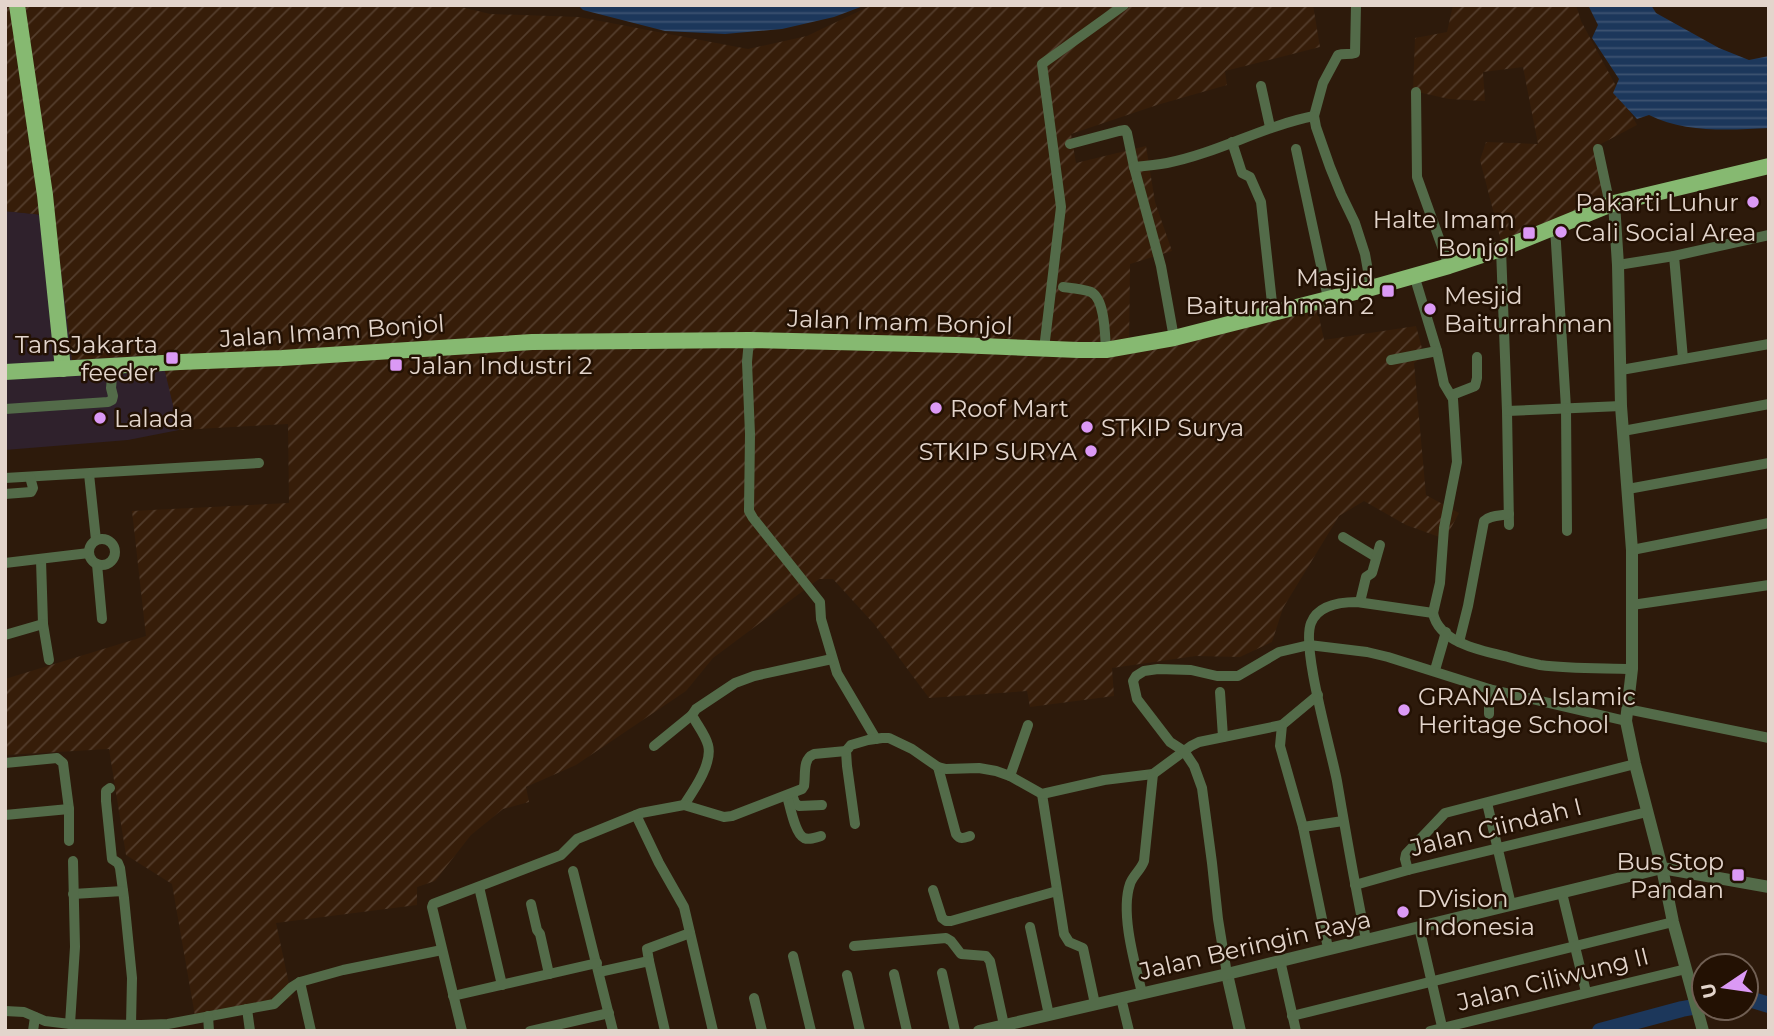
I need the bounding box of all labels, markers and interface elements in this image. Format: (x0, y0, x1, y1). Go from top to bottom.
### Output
place label: Pakarti Luhur (1575, 188, 1739, 217)
marker: Pakarti Luhur (1745, 194, 1761, 210)
place label: Halte Imam Bonjol (1373, 205, 1515, 262)
place label: Cali Social Area (1575, 218, 1757, 247)
marker: Cali Social Area (1553, 224, 1569, 240)
marker: Halte Imam Bonjol (1521, 225, 1537, 241)
place label: Masjid Baiturrahman 2 (1185, 263, 1374, 320)
place label: Mesjid Baiturrahman (1444, 281, 1613, 338)
marker: Masjid Baiturrahman 2 (1380, 283, 1396, 299)
marker: Mesjid Baiturrahman (1422, 301, 1438, 317)
street label: Jalan Imam Bonjol (786, 304, 1013, 340)
street label: Jalan Imam Bonjol (218, 309, 445, 353)
place label: TansJakarta feeder (15, 330, 158, 387)
marker: TansJakarta feeder (164, 350, 180, 366)
place label: Jalan Industri 2 (409, 351, 592, 380)
marker: Jalan Industri 2 (388, 357, 404, 373)
place label: Roof Mart (950, 394, 1069, 423)
marker: Roof Mart (928, 400, 944, 416)
place label: Lalada (114, 404, 193, 433)
marker: Lalada (92, 410, 108, 426)
place label: STKIP Surya (1101, 413, 1244, 442)
marker: STKIP Surya (1079, 419, 1095, 435)
place label: STKIP SURYA (919, 437, 1078, 466)
marker: STKIP SURYA (1083, 443, 1099, 459)
place label: GRANADA Islamic Heritage School (1418, 682, 1636, 739)
marker: GRANADA Islamic Heritage School (1396, 702, 1412, 718)
street label: Jalan Ciindah I (1406, 792, 1585, 863)
place label: Bus Stop Pandan (1616, 847, 1724, 904)
marker: Bus Stop Pandan (1730, 867, 1746, 883)
place label: DVision Indonesia (1417, 884, 1535, 941)
street label: Jalan Beringin Raya (1135, 904, 1374, 986)
marker: DVision Indonesia (1395, 904, 1411, 920)
street label: Jalan Ciliwung II (1453, 941, 1652, 1017)
north arrow (1690, 952, 1760, 1022)
text: U (1696, 981, 1722, 1001)

